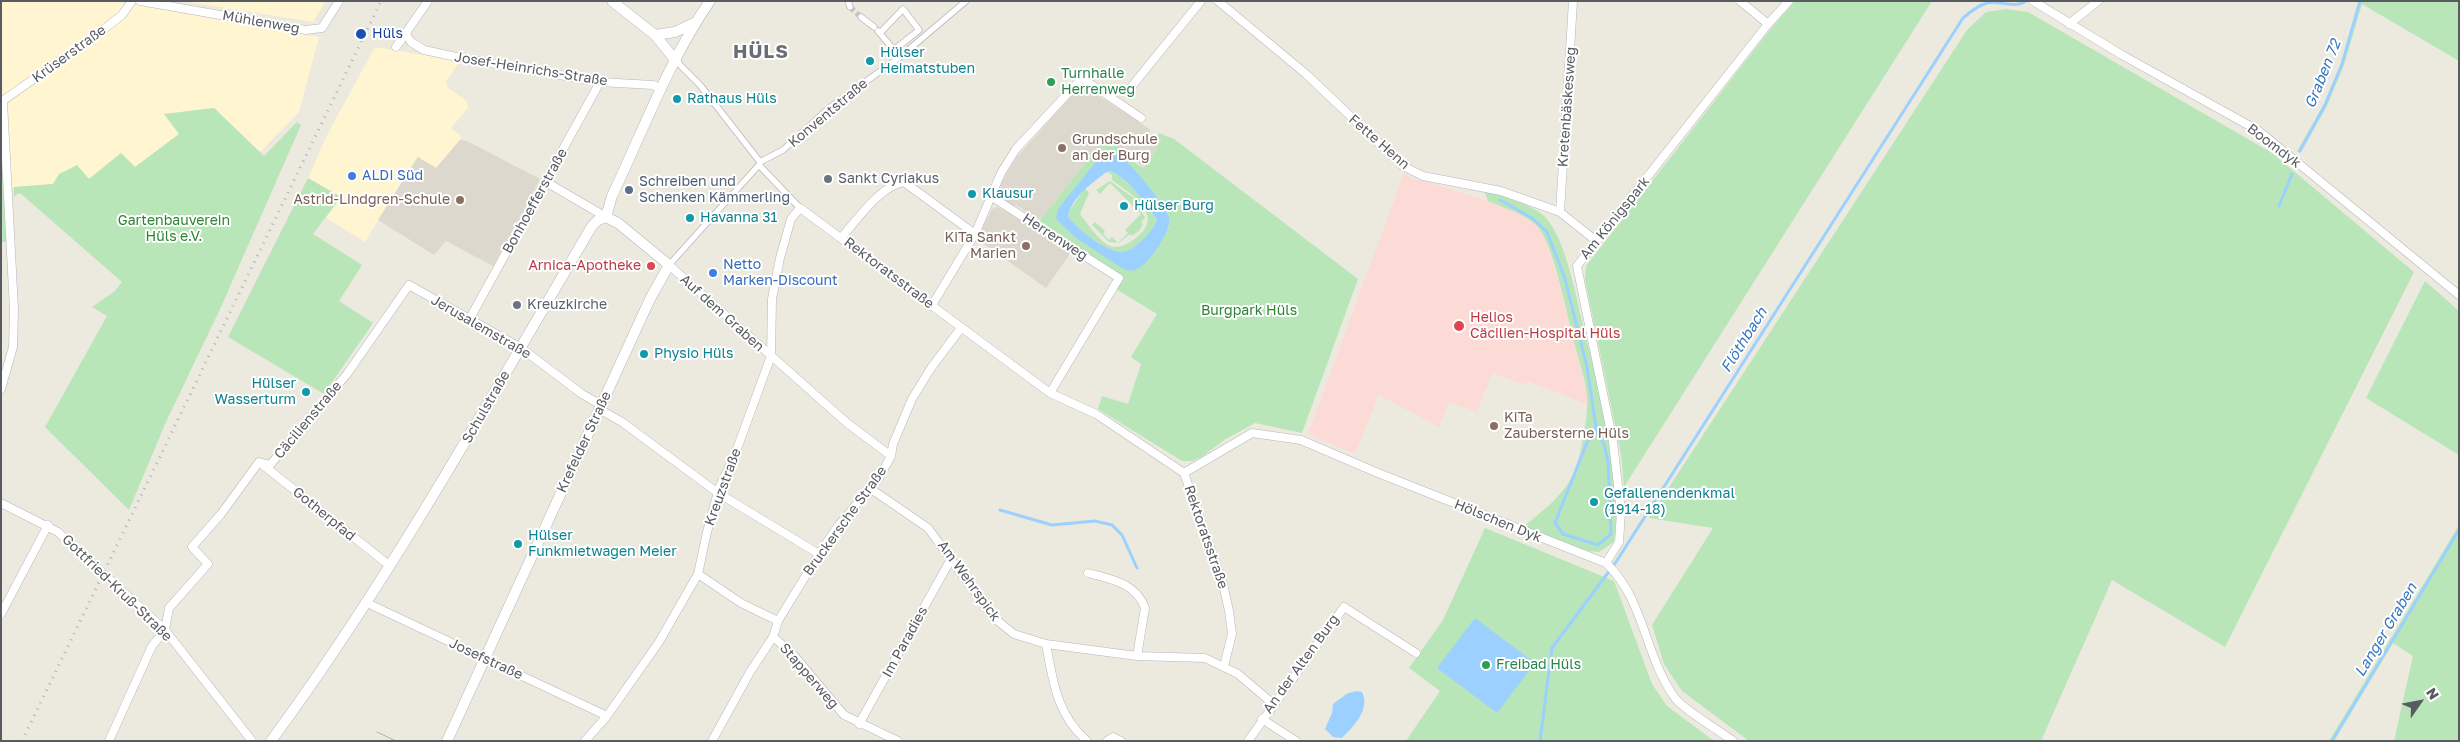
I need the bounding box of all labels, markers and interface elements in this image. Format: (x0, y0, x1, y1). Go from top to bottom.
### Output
street label: Mühlenweg (221, 7, 301, 37)
street label: Krüserstraße (29, 22, 109, 86)
place label: Hüls (372, 26, 403, 42)
marker: Hüls (354, 27, 368, 41)
water label: Graben 72 (2301, 37, 2345, 111)
district label: HÜLS (733, 41, 789, 63)
place label: Hülser Heimatstuben (880, 45, 975, 78)
street label: Kretenbäskesweg (1554, 46, 1580, 168)
street label: Josef-Heinrichs-Straße (453, 49, 609, 89)
marker: Hülser Heimatstuben (864, 55, 876, 67)
place label: Turnhalle Herrenweg (1061, 66, 1135, 98)
street label: Konventstraße (785, 75, 871, 151)
marker: Turnhalle Herrenweg (1045, 76, 1057, 88)
place label: Rathaus Hüls (687, 91, 777, 107)
marker: Rathaus Hüls (671, 93, 683, 105)
street label: Fette Henn (1345, 111, 1413, 173)
street label: Boomdyk (2244, 120, 2304, 172)
place label: Grundschule an der Burg (1072, 132, 1158, 164)
marker: Grundschule an der Burg (1056, 142, 1068, 154)
street label: Bonhoefferstraße (499, 145, 571, 257)
place label: ALDI Süd (362, 168, 423, 184)
marker: ALDI Süd (346, 170, 358, 182)
place label: Sankt Cyriakus (838, 171, 939, 187)
marker: Sankt Cyriakus (822, 173, 834, 185)
street label: Am Königspark (1577, 173, 1653, 263)
place label: Schreiben und Schenken Kämmerling (639, 174, 790, 206)
marker: Schreiben und Schenken Kämmerling (623, 184, 635, 196)
place label: Klausur (982, 186, 1034, 202)
marker: Klausur (966, 188, 978, 200)
place label: Astrid-Lindgren-Schule (293, 192, 450, 208)
marker: Astrid-Lindgren-Schule (454, 194, 466, 206)
place label: Hülser Burg (1134, 198, 1214, 214)
marker: Hülser Burg (1118, 200, 1130, 212)
place label: Havanna 31 (700, 210, 777, 226)
street label: Herrenweg (1019, 210, 1091, 264)
marker: Havanna 31 (684, 212, 696, 224)
park label: Gartenbauverein Hüls e.V. (118, 213, 230, 246)
place label: KiTa Sankt Marien (944, 230, 1016, 262)
street label: Rektoratsstraße (841, 234, 937, 312)
marker: KiTa Sankt Marien (1020, 240, 1032, 252)
place label: Netto Marken-Discount (723, 257, 838, 290)
place label: Arnica-Apotheke (528, 258, 641, 274)
marker: Arnica-Apotheke (645, 260, 657, 272)
marker: Netto Marken-Discount (707, 267, 719, 279)
street label: Auf dem Graben (677, 271, 767, 355)
street label: Jerusalemstraße (428, 292, 534, 362)
place label: Kreuzkirche (527, 297, 607, 313)
marker: Kreuzkirche (511, 299, 523, 311)
park label: Burgpark Hüls (1201, 303, 1297, 319)
water label: Flöthbach (1717, 304, 1771, 376)
place label: Helios Cäcilien-Hospital Hüls (1470, 310, 1620, 342)
marker: Helios Cäcilien-Hospital Hüls (1452, 319, 1466, 333)
place label: Physio Hüls (654, 346, 733, 362)
marker: Physio Hüls (638, 348, 650, 360)
street label: Schulstraße (459, 368, 513, 446)
place label: Hülser Wasserturm (215, 376, 296, 408)
street label: Cäcilienstraße (271, 378, 345, 462)
marker: Hülser Wasserturm (300, 386, 312, 398)
street label: Krefelder Straße (553, 389, 615, 495)
place label: KiTa Zaubersterne Hüls (1504, 410, 1629, 442)
marker: KiTa Zaubersterne Hüls (1488, 420, 1500, 432)
street label: Kreuzstraße (701, 446, 745, 528)
street label: Bruckersche Straße (800, 463, 890, 579)
street label: Rektoratsstraße (1180, 483, 1232, 591)
street label: Gotherpfad (289, 484, 359, 544)
place label: Gefallenendenkmal (1914-18) (1604, 486, 1735, 518)
street label: Hölschen Dyk (1452, 496, 1544, 546)
marker: Gefallenendenkmal (1914-18) (1588, 496, 1600, 508)
place label: Hülser Funkmietwagen Meier (528, 528, 677, 560)
street label: Gottfried-Kruß-Straße (58, 531, 176, 645)
street label: Am Wehrspick (934, 537, 1004, 625)
marker: Hülser Funkmietwagen Meier (512, 538, 524, 550)
water label: Langer Graben (2351, 580, 2421, 680)
street label: Im Paradies (879, 604, 931, 680)
street label: An der Alten Burg (1259, 611, 1343, 717)
street label: Josefstraße (447, 635, 525, 683)
street label: Stapperweg (776, 640, 842, 712)
place label: Freibad Hüls (1496, 657, 1581, 673)
marker: Freibad Hüls (1480, 659, 1492, 671)
north arrow (2395, 677, 2445, 727)
text: N (2423, 684, 2443, 703)

